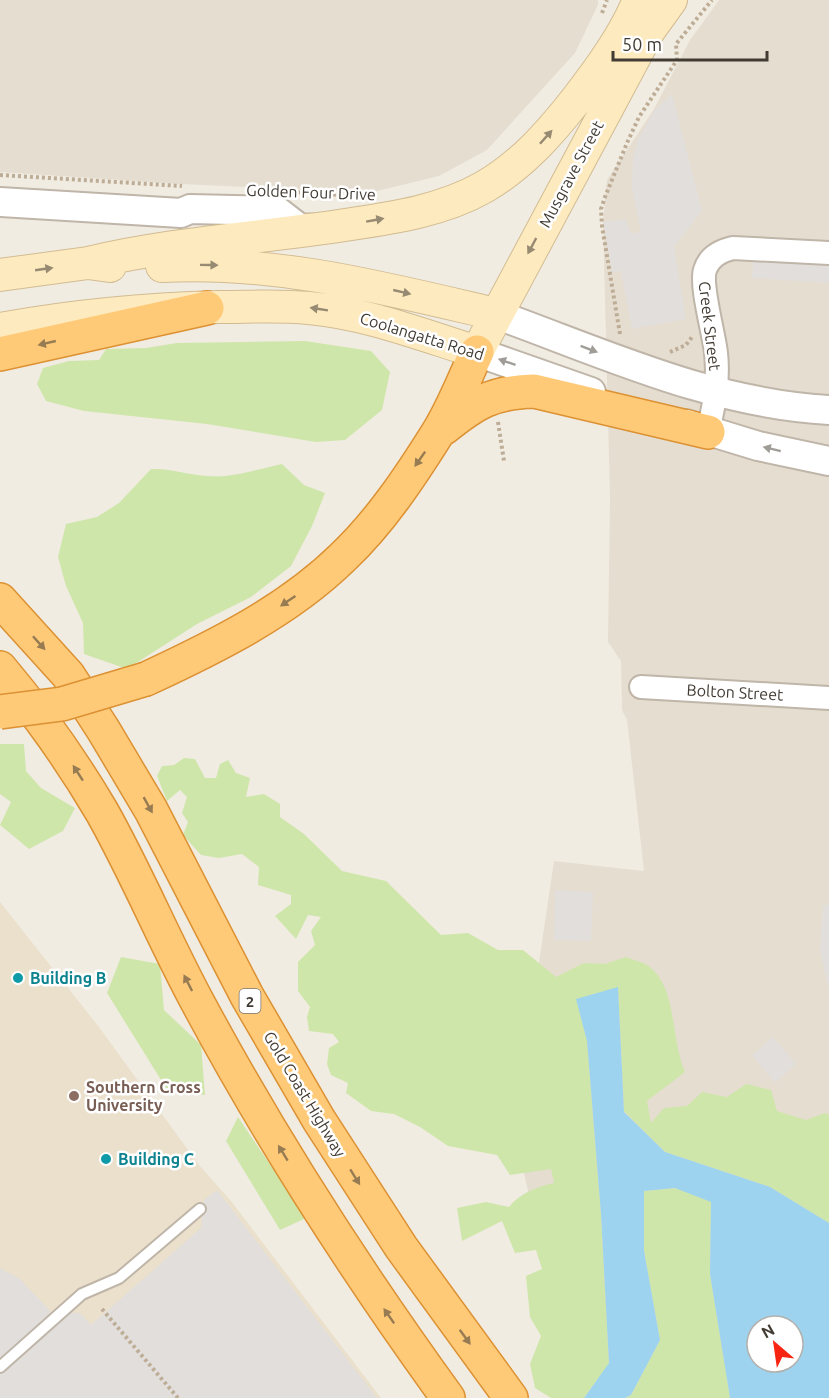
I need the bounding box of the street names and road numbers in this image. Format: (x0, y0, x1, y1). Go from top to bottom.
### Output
street label: Musgrave Street (535, 117, 607, 230)
street label: Golden Four Drive (246, 181, 376, 203)
street label: Creek Street (696, 280, 724, 372)
street label: Coolangatta Road (358, 309, 486, 363)
street label: Bolton Street (686, 680, 785, 704)
road number: 2 (240, 989, 260, 1013)
street label: Gold Coast Highway (260, 1028, 350, 1160)

